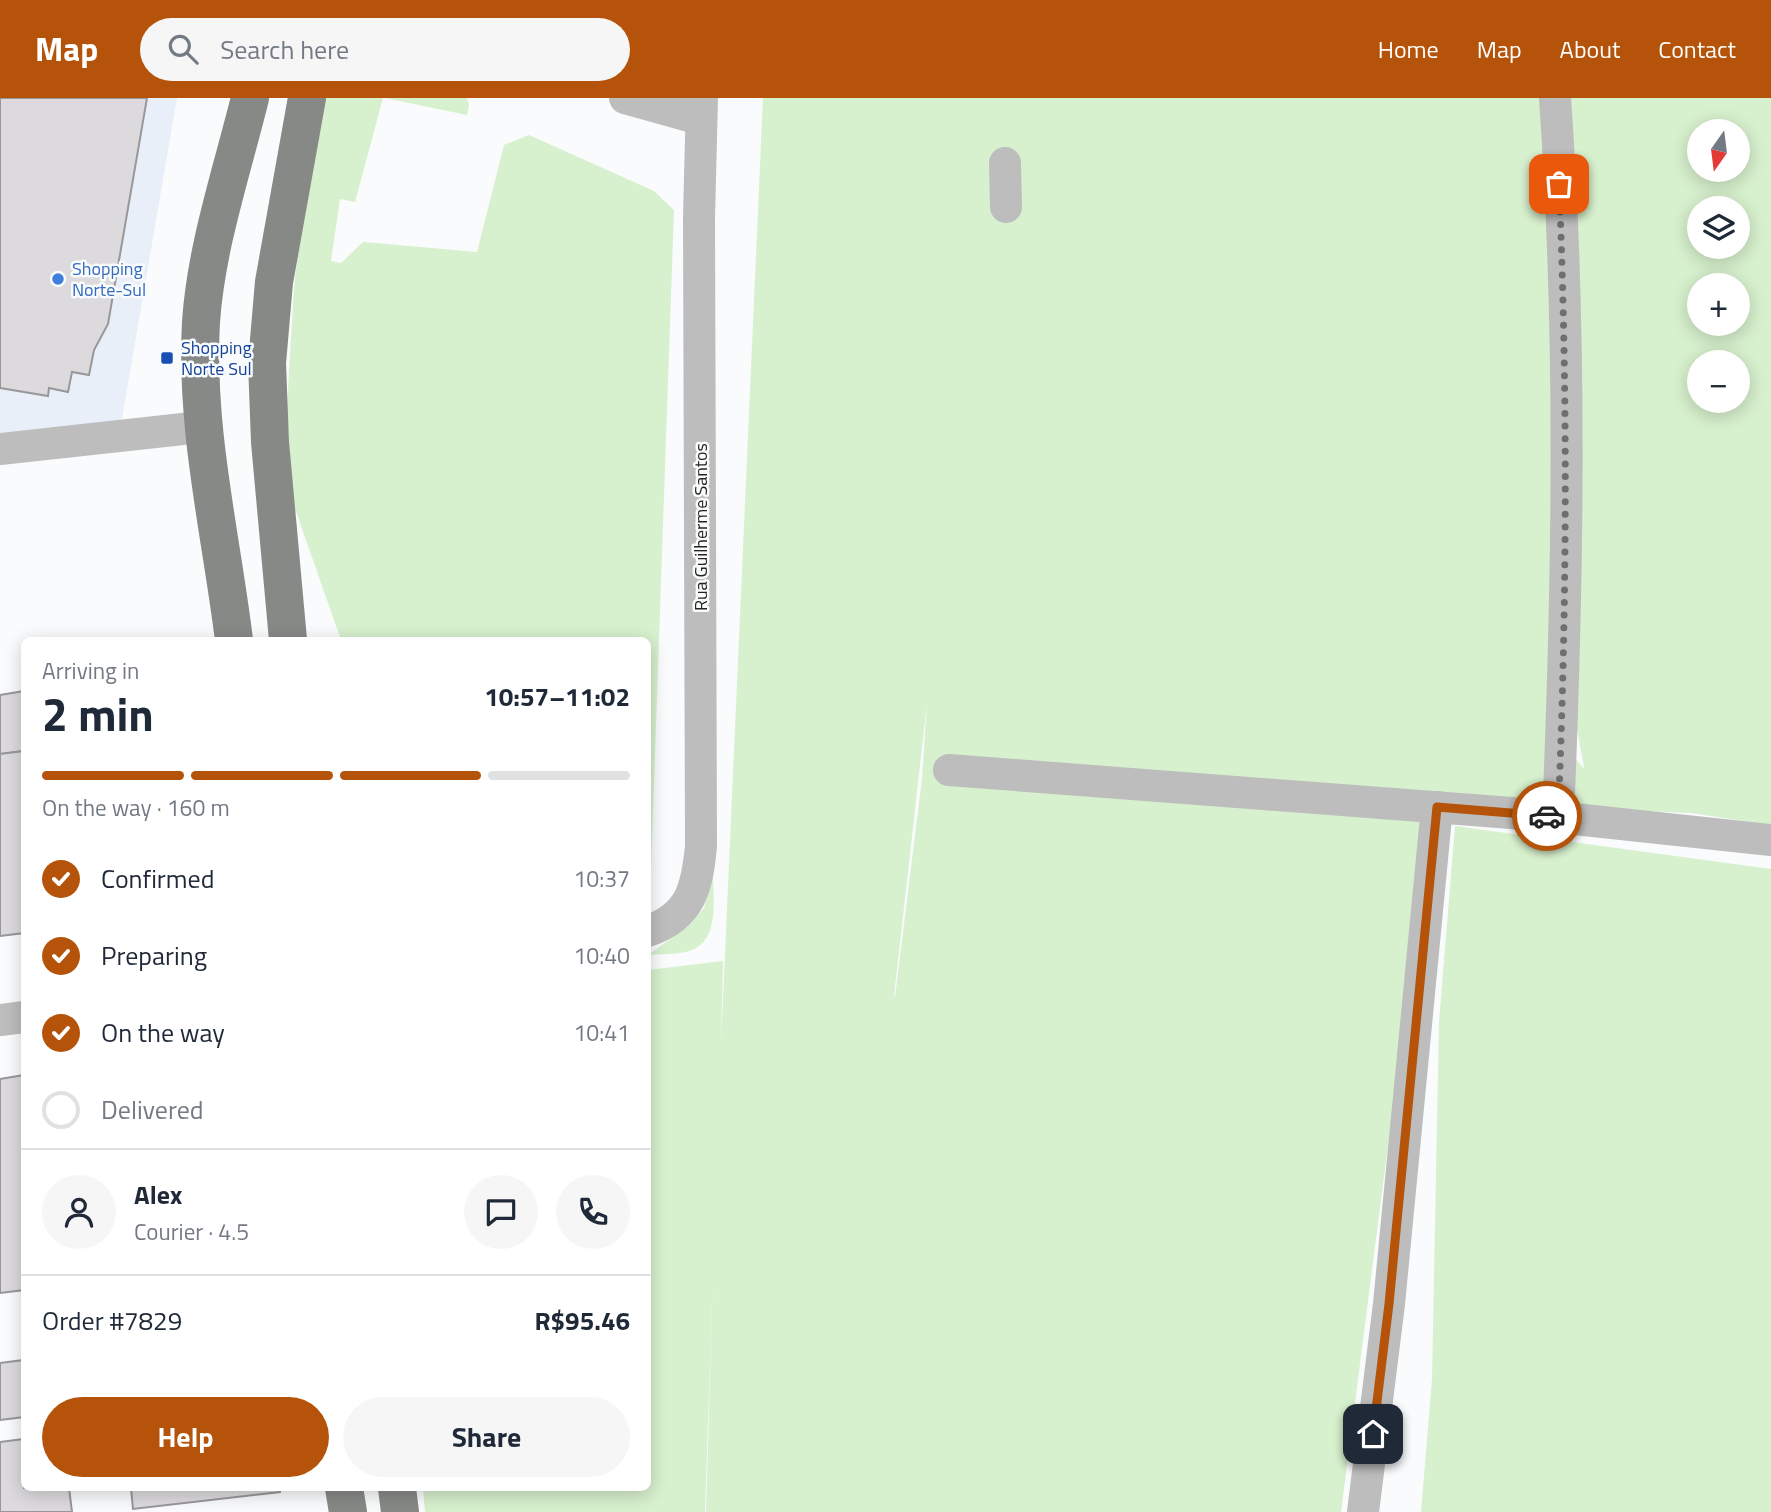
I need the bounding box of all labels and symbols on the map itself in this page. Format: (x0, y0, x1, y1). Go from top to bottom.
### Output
north arrow (1687, 119, 1750, 182)
pin (1529, 154, 1589, 214)
place label: Shopping Norte-Sul (72, 255, 146, 303)
marker: Shopping Norte-Sul (50, 271, 66, 287)
place label: Shopping Norte Sul (181, 334, 252, 382)
marker: Shopping Norte Sul (159, 350, 175, 366)
street label: Rua Guilherme Santos (687, 443, 714, 611)
courier (1512, 781, 1582, 851)
pin (1343, 1404, 1403, 1464)

